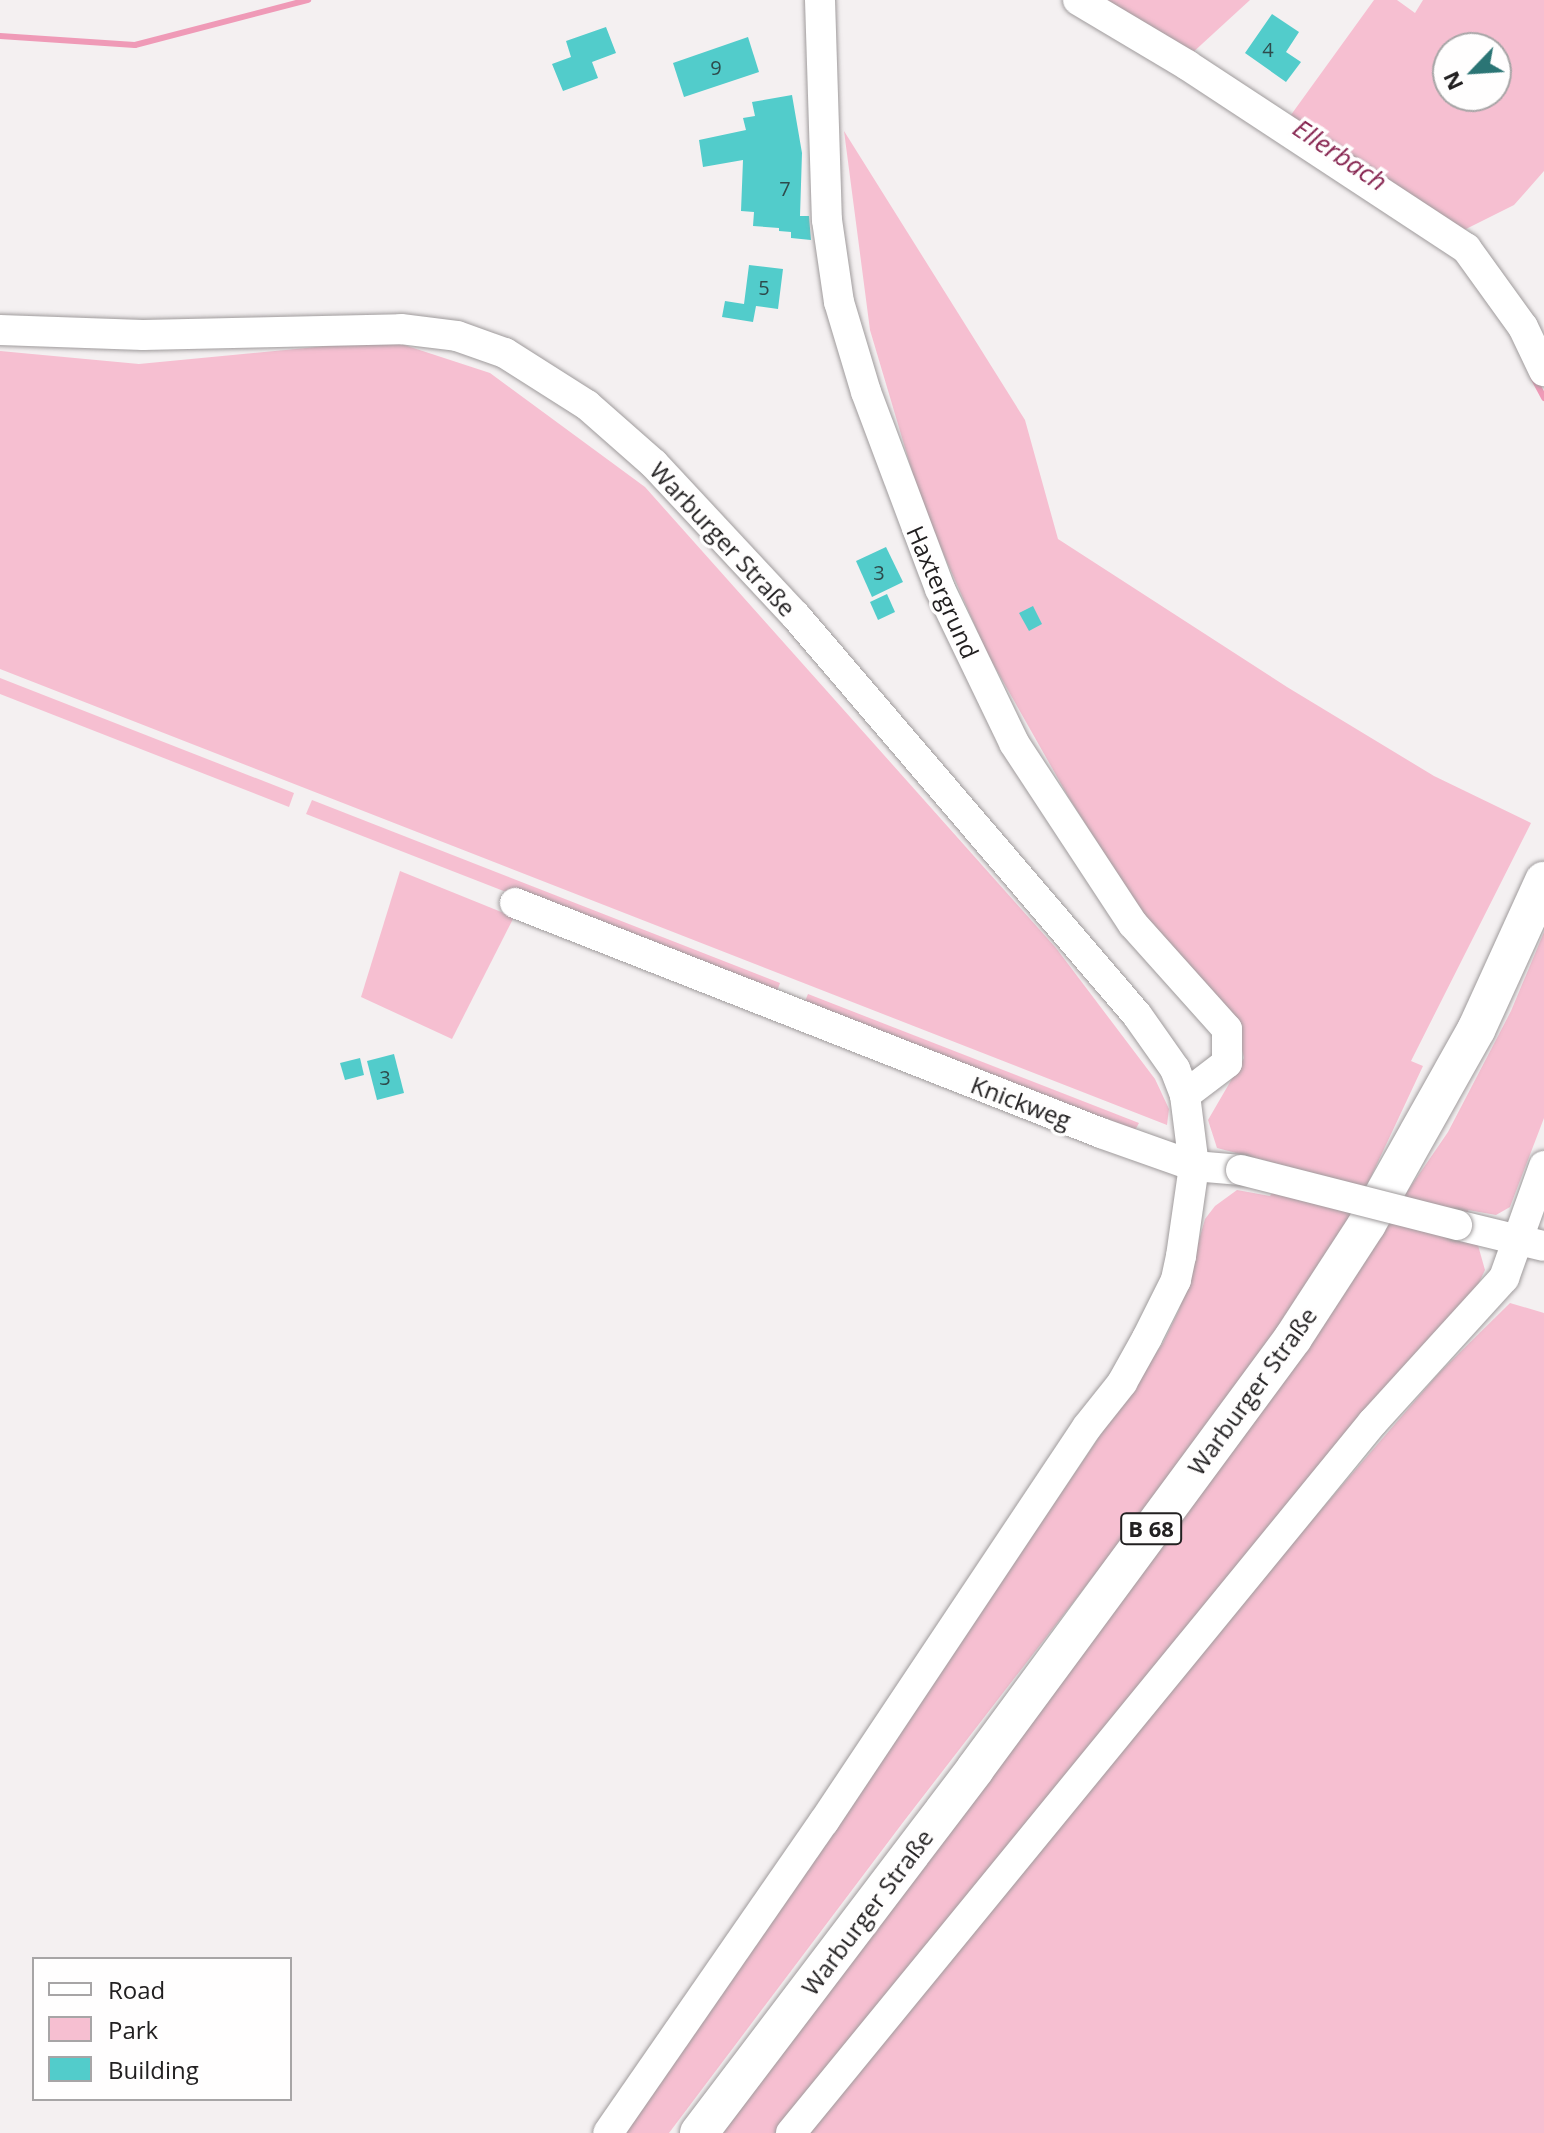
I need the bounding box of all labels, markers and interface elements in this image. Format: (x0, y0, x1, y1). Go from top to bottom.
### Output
north arrow (1432, 32, 1512, 112)
house number: 4 (1262, 37, 1274, 61)
house number: 9 (710, 55, 722, 79)
text: N (1435, 67, 1469, 96)
water label: Ellerbach (1287, 112, 1393, 198)
house number: 7 (779, 176, 791, 200)
house number: 5 (758, 275, 770, 299)
street label: Warburger Straße (644, 456, 802, 622)
street label: Haxtergrund (901, 521, 985, 663)
house number: 3 (873, 560, 885, 584)
house number: 3 (379, 1065, 391, 1089)
street label: Knickweg (967, 1070, 1075, 1134)
street label: Warburger Straße (1181, 1301, 1323, 1481)
road number: B 68 (1119, 1511, 1183, 1547)
street label: Warburger Straße (795, 1823, 939, 2001)
legend (32, 1957, 292, 2101)
text: Road (108, 1973, 165, 2006)
text: Park (108, 2013, 158, 2046)
text: Building (108, 2053, 199, 2086)

